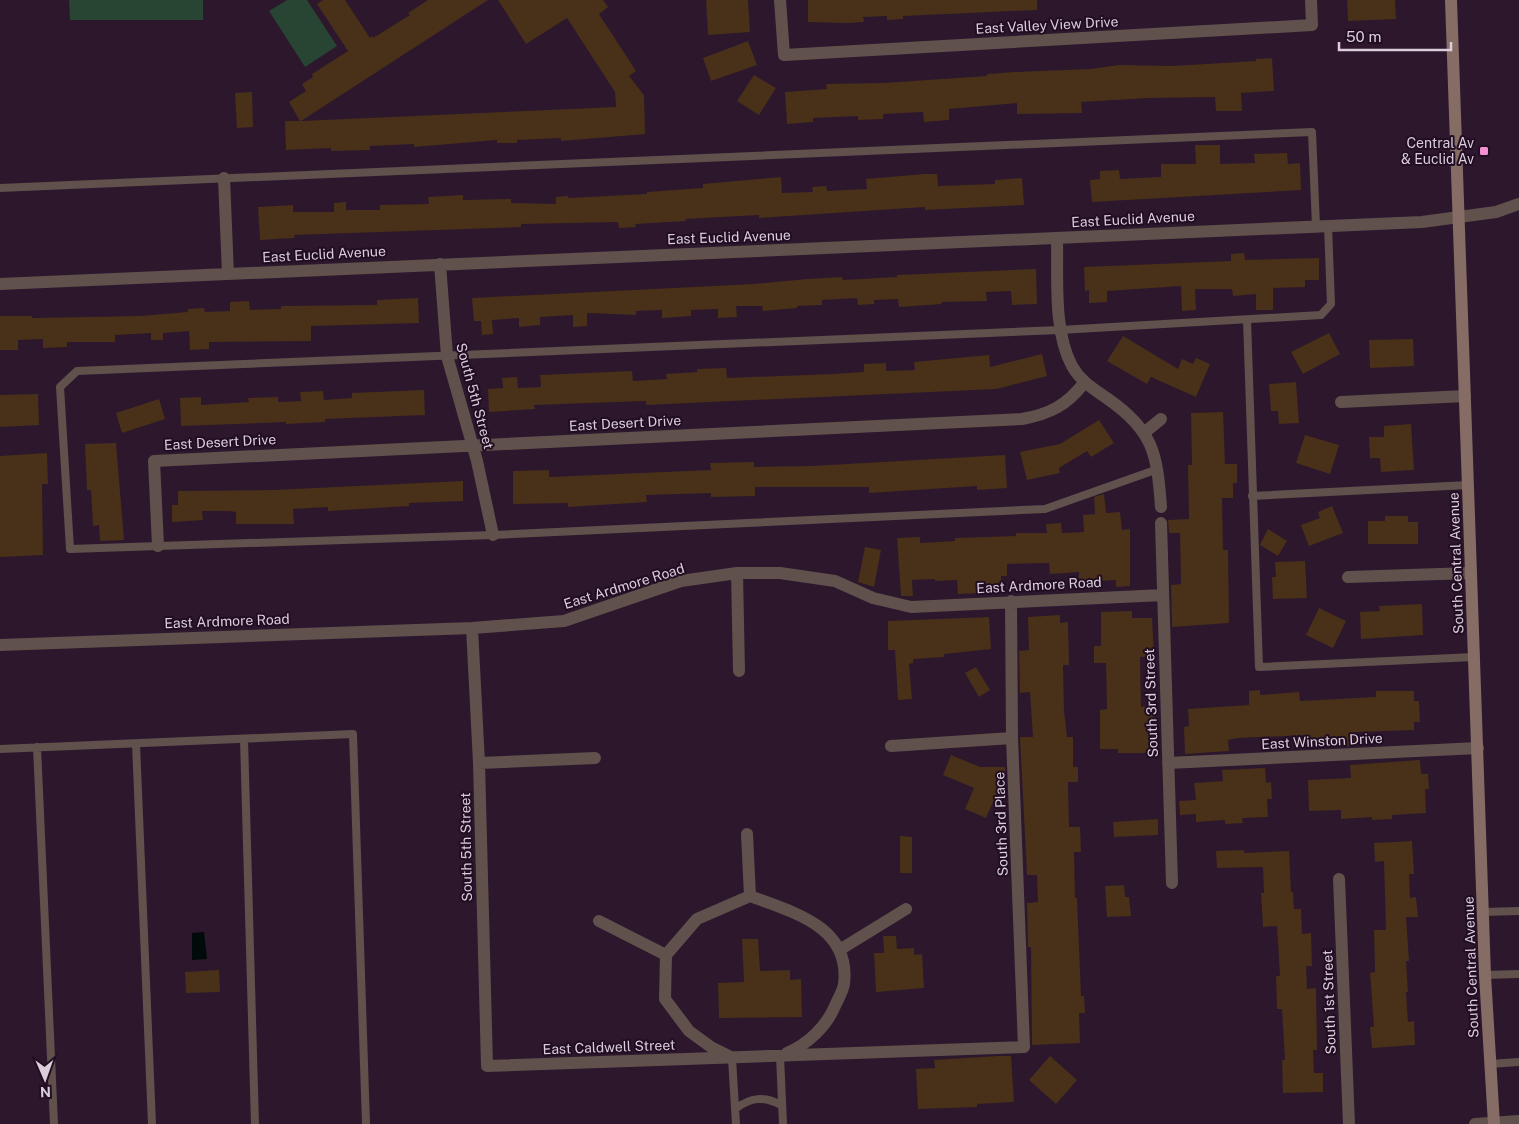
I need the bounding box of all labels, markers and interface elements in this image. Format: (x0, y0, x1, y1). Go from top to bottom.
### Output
street label: East Valley View Drive (975, 13, 1119, 37)
scale bar (1339, 20, 1452, 52)
text: 50 m (1346, 28, 1381, 45)
place label: Central Av & Euclid Av (1401, 135, 1474, 167)
marker: Central Av & Euclid Av (1478, 145, 1490, 157)
street label: East Euclid Avenue (1071, 208, 1195, 230)
street label: East Euclid Avenue (667, 227, 791, 247)
street label: East Euclid Avenue (262, 243, 386, 265)
street label: South 5th Street (453, 341, 497, 451)
street label: East Desert Drive (569, 412, 682, 434)
street label: East Desert Drive (164, 431, 277, 453)
street label: South Central Avenue (1446, 492, 1466, 634)
street label: East Ardmore Road (562, 560, 686, 612)
street label: East Ardmore Road (976, 574, 1102, 596)
street label: East Ardmore Road (164, 611, 290, 631)
street label: South 3rd Street (1141, 648, 1161, 758)
street label: East Winston Drive (1261, 730, 1383, 752)
street label: South 3rd Place (991, 771, 1011, 877)
street label: South 5th Street (457, 792, 475, 902)
street label: South Central Avenue (1461, 896, 1481, 1038)
street label: South 1st Street (1319, 949, 1339, 1055)
street label: East Caldwell Street (542, 1037, 676, 1057)
north arrow (20, 1054, 70, 1104)
text: N (40, 1084, 51, 1100)

